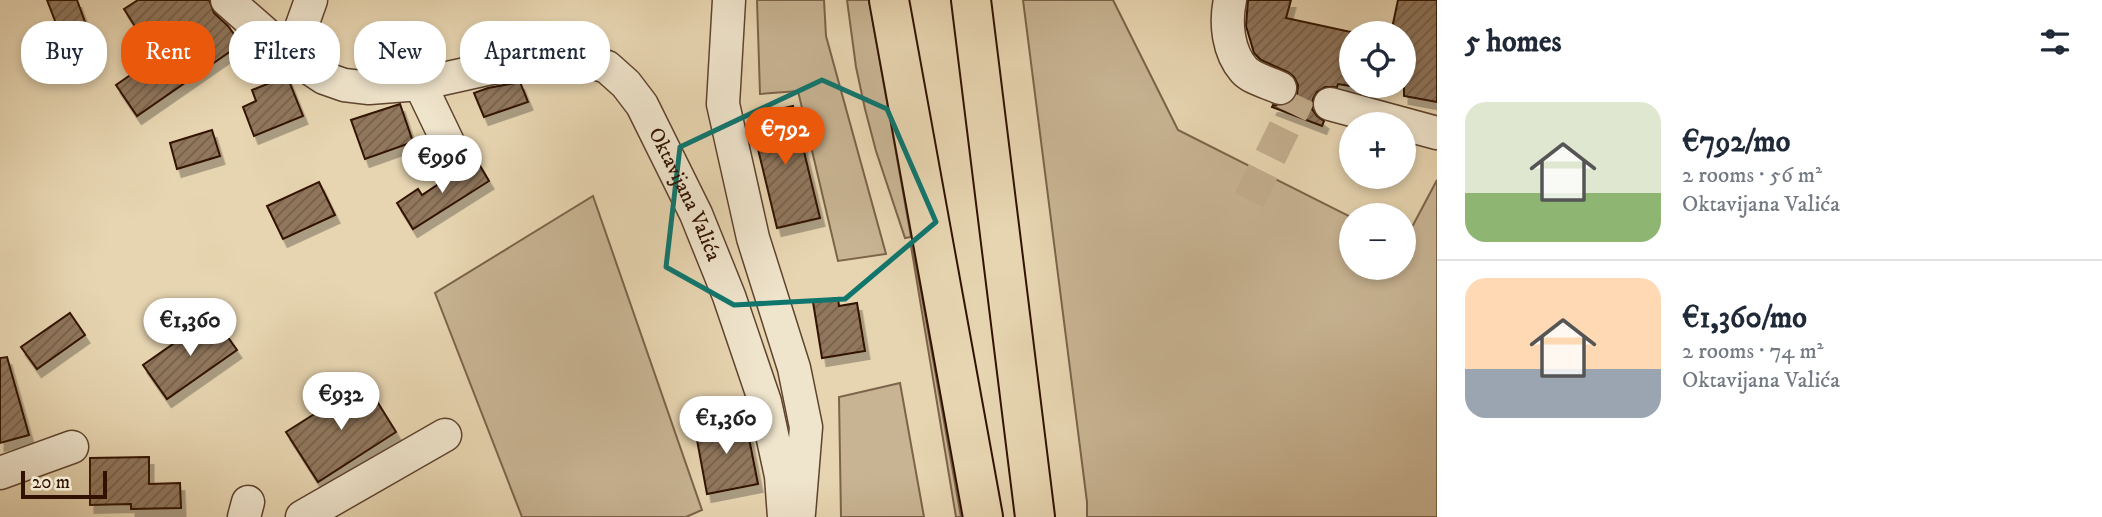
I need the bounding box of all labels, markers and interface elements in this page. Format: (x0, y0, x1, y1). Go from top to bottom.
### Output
chip: Buy (21, 21, 107, 84)
chip: Rent (121, 21, 215, 84)
chip: Filters (229, 21, 340, 84)
chip: New (354, 21, 446, 84)
chip: Apartment (460, 21, 610, 84)
map controls (1339, 21, 1416, 280)
button: locate (1339, 21, 1416, 98)
icon: filters (2036, 23, 2074, 61)
text: 5 homes (1465, 24, 1561, 61)
pin: €792 (744, 108, 826, 167)
button: + (1339, 112, 1416, 189)
text: €792 (761, 115, 809, 144)
street label: Oktavijana Valića (642, 123, 727, 265)
text: €792/mo (1682, 124, 1790, 161)
icon: home (1521, 130, 1605, 214)
pin: €996 (401, 136, 483, 195)
text: €996 (418, 143, 466, 172)
text: 2 rooms · 56 m² (1682, 161, 1822, 190)
text: Oktavijana Valića (1682, 190, 1840, 219)
button: − (1339, 203, 1416, 280)
pin: €1,360 (133, 298, 247, 358)
text: €1,360/mo (1682, 300, 1807, 337)
text: €1,360 (159, 306, 221, 335)
icon: home (1521, 306, 1605, 390)
text: 2 rooms · 74 m² (1682, 337, 1823, 366)
text: Oktavijana Valića (1682, 366, 1840, 395)
pin: €932 (300, 372, 382, 432)
text: €932 (319, 380, 363, 409)
pin: €1,360 (669, 396, 783, 456)
text: €1,360 (695, 404, 757, 433)
scale bar (21, 468, 107, 500)
text: 20 m (32, 471, 70, 494)

